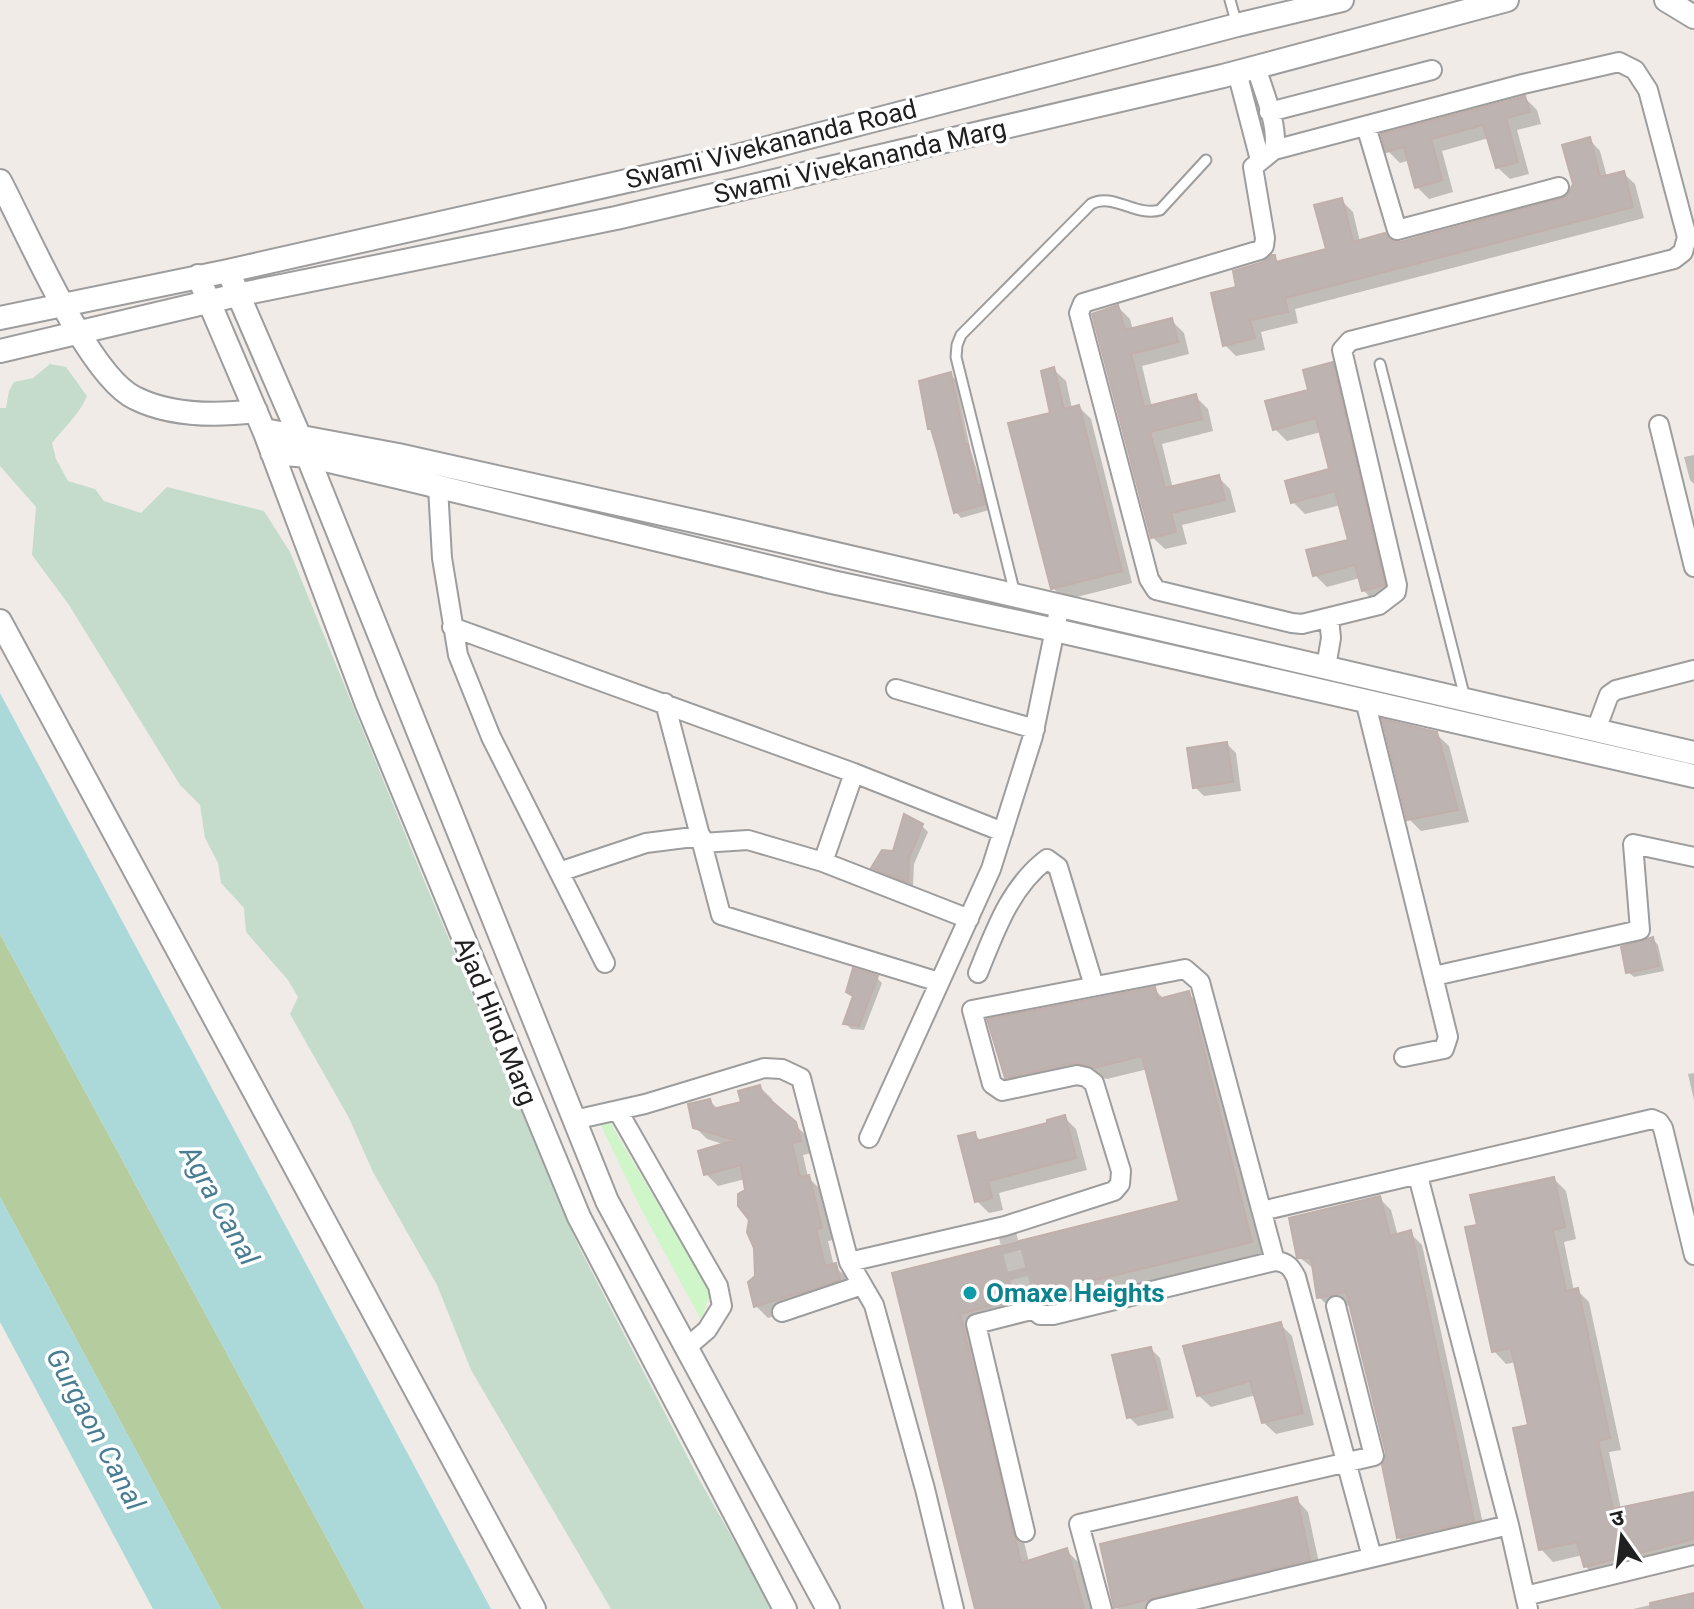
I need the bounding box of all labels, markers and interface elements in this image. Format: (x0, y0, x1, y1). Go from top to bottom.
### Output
street label: Swami Vivekananda Road (622, 93, 920, 195)
street label: Swami Vivekananda Marg (711, 113, 1009, 209)
street label: Ajad Hind Marg (449, 932, 543, 1110)
water label: Agra Canal (172, 1138, 266, 1271)
place label: Omaxe Heights (986, 1278, 1165, 1308)
marker: Omaxe Heights (961, 1284, 979, 1302)
water label: Gurgaon Canal (39, 1343, 152, 1516)
north arrow (1582, 1497, 1662, 1577)
text: उ (1608, 1504, 1628, 1532)

